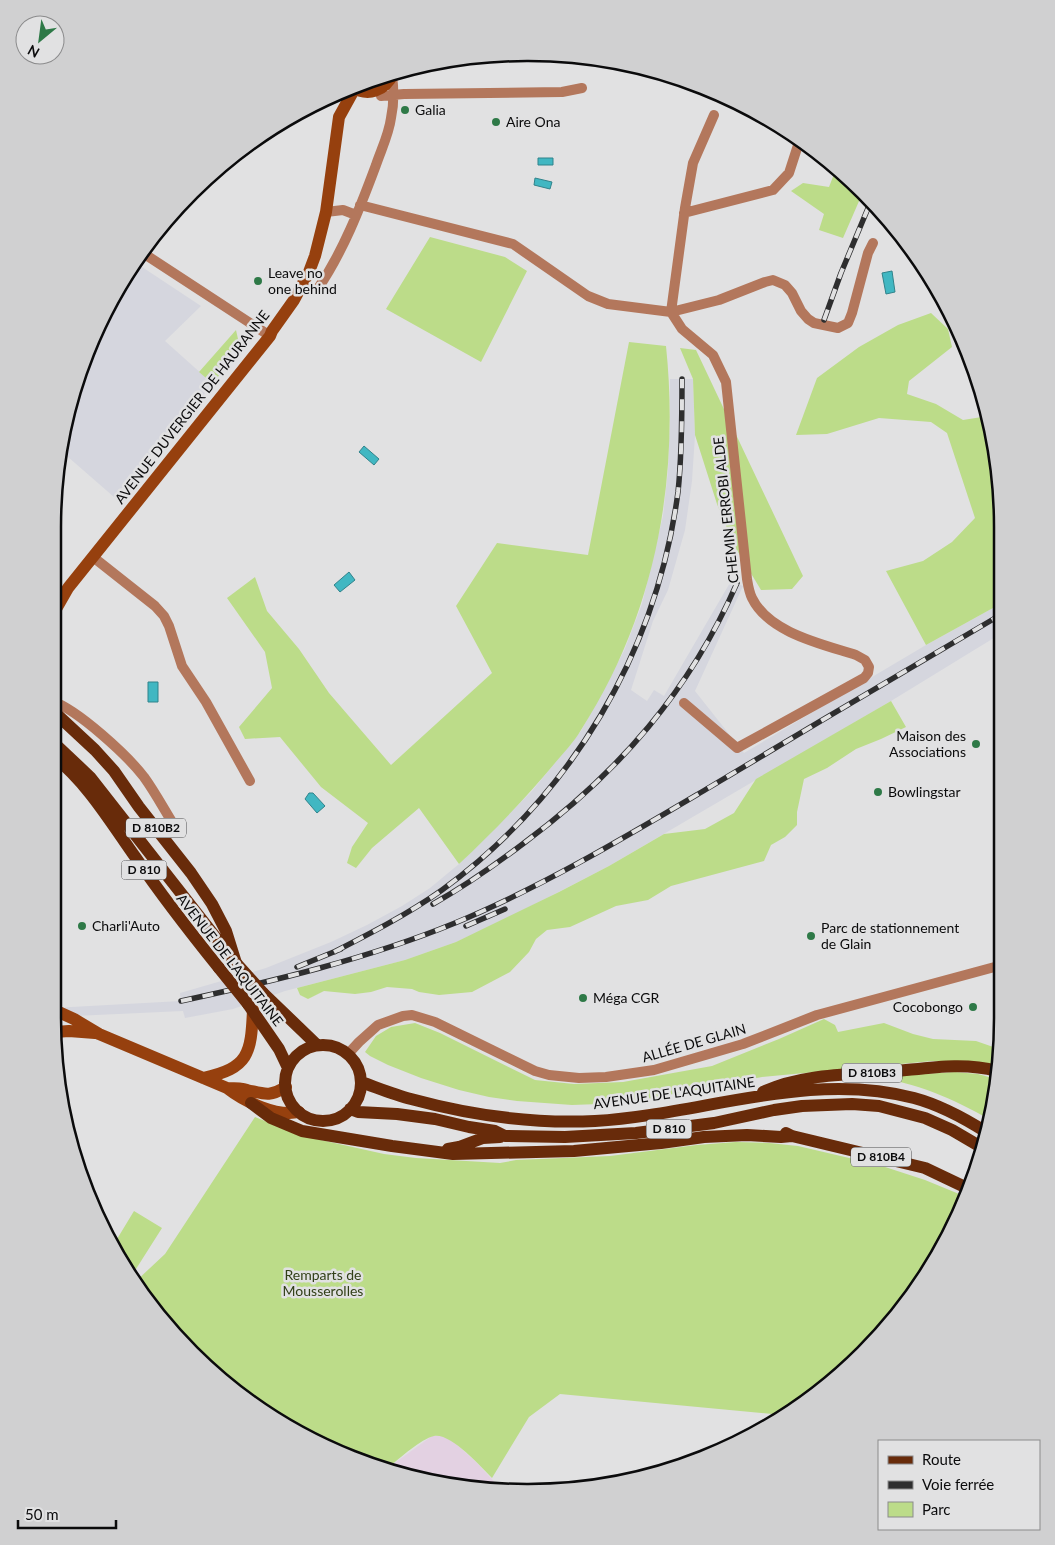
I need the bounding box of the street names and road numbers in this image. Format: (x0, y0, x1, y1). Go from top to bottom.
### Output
street label: AVENUE DUVERGIER DE HAURANNE (111, 307, 272, 507)
street label: CHEMIN ERROBI ALDE (709, 436, 742, 584)
road number: D 810B2 (126, 818, 186, 838)
road number: D 810 (122, 860, 166, 880)
street label: AVENUE DE L'AQUITAINE (173, 890, 287, 1029)
street label: ALLÉE DE GLAIN (640, 1020, 748, 1065)
road number: D 810B3 (842, 1064, 902, 1082)
street label: AVENUE DE L'AQUITAINE (592, 1073, 756, 1112)
road number: D 810 (646, 1120, 692, 1138)
road number: D 810B4 (851, 1148, 911, 1166)

